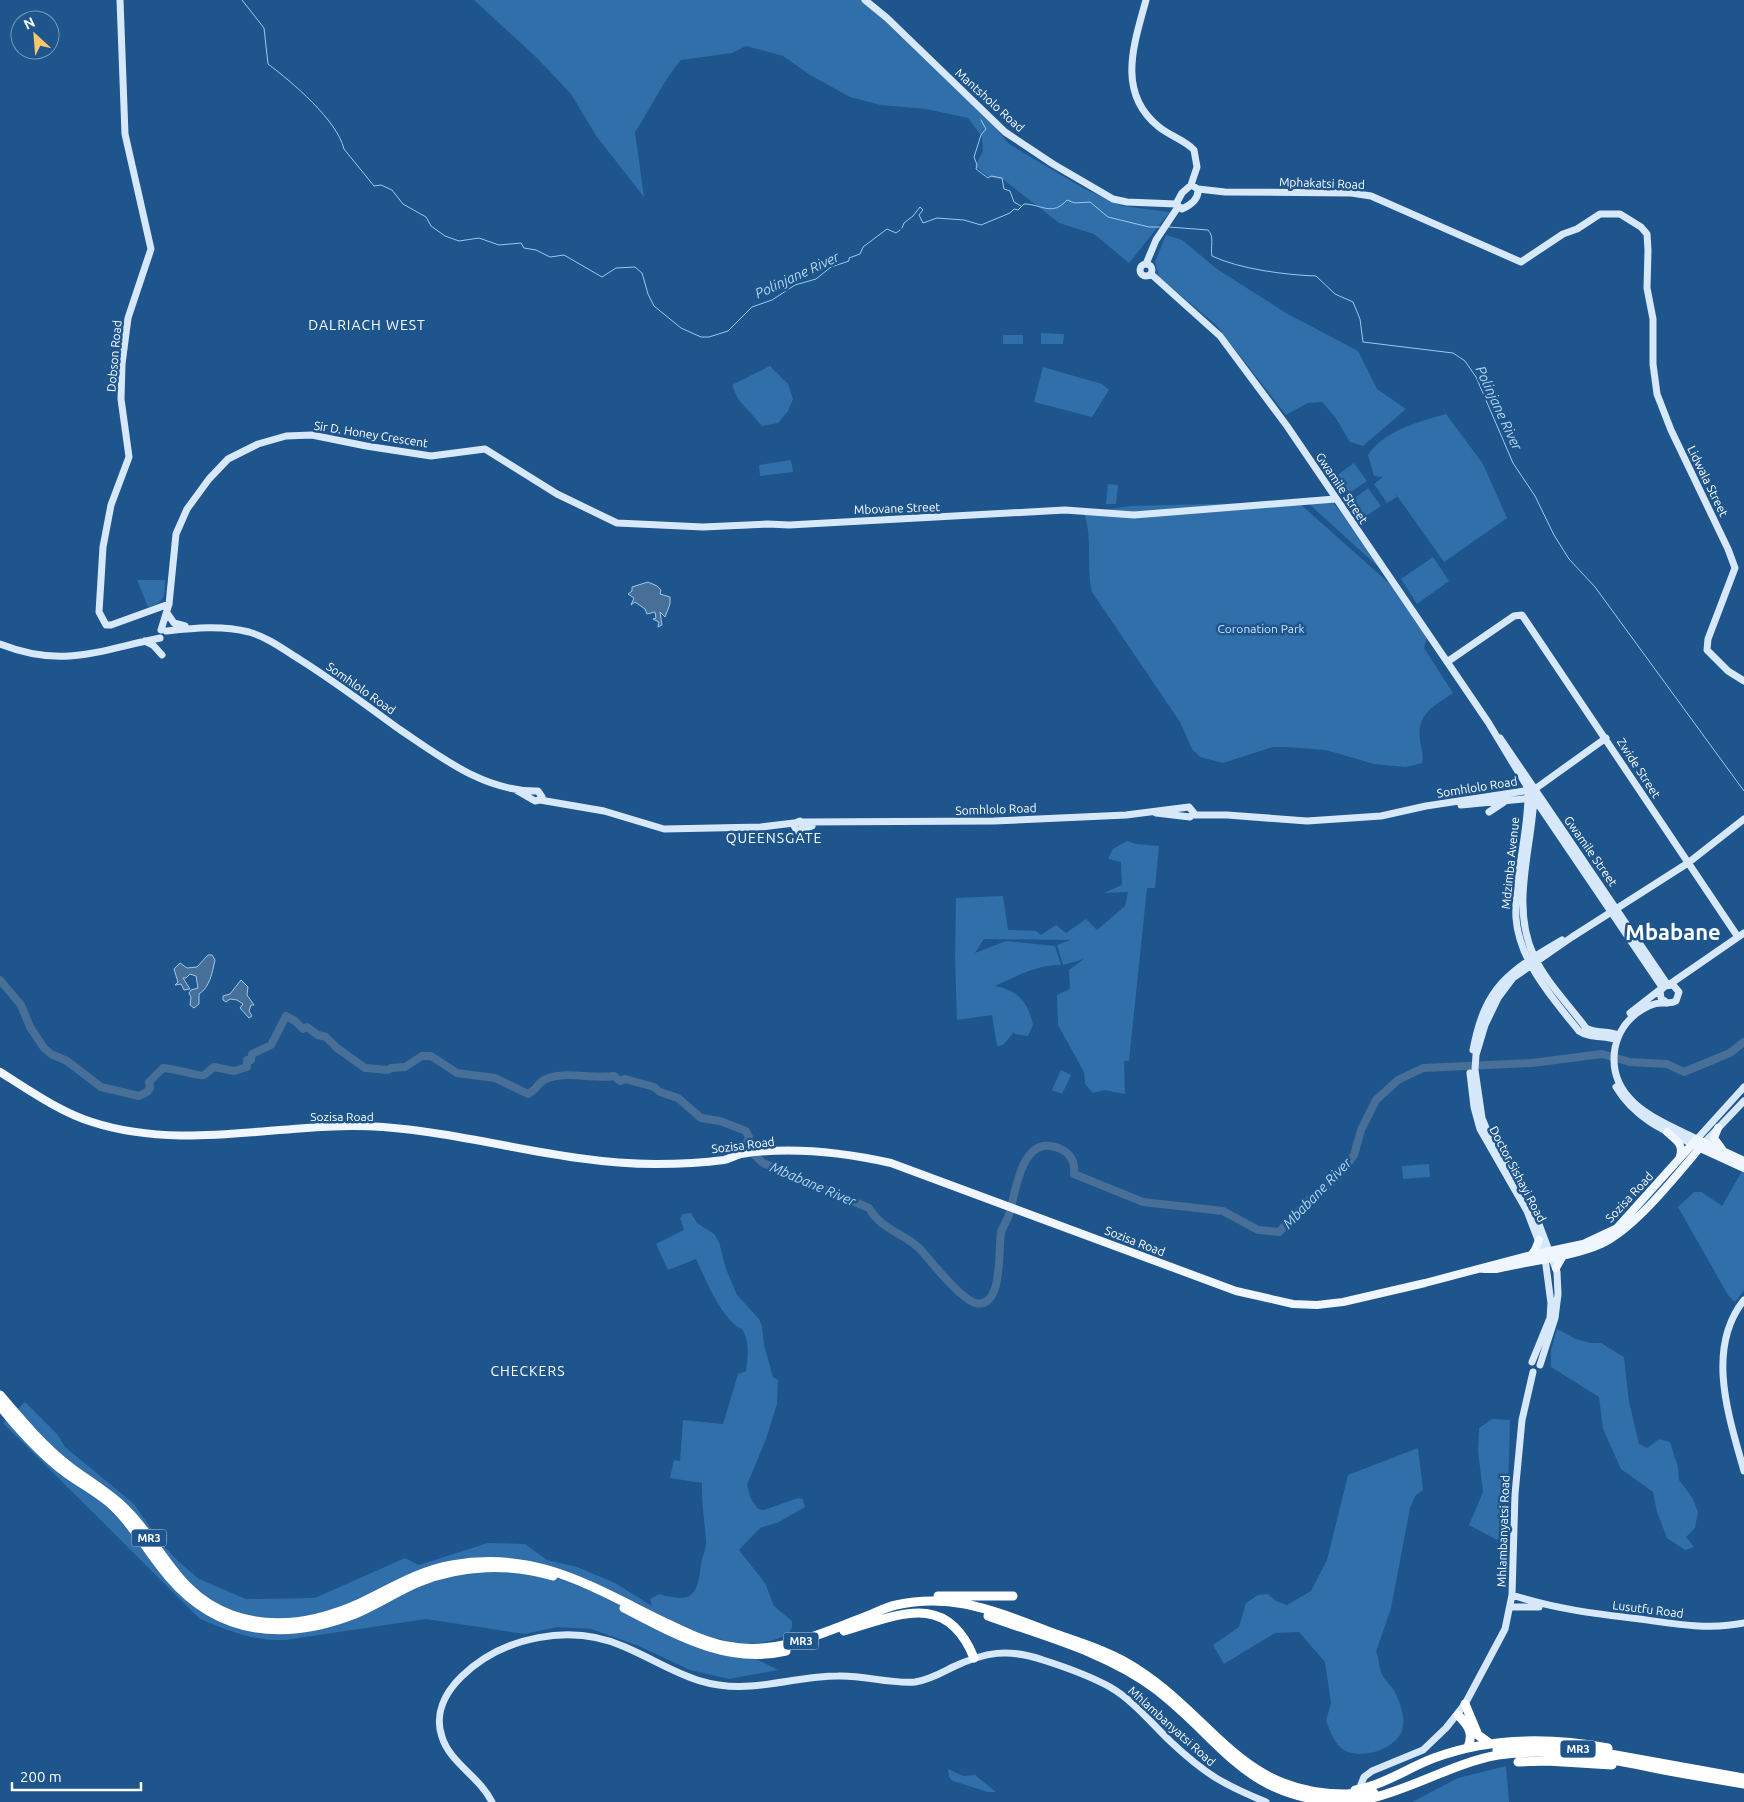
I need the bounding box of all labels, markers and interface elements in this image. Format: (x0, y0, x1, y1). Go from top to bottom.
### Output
north arrow (10, 10, 60, 60)
text: N (21, 14, 38, 33)
street label: Mantsholo Road (953, 66, 1027, 134)
street label: Mphakatsi Road (1279, 175, 1365, 191)
water label: Polinjane River (752, 248, 842, 302)
district label: DALRIACH WEST (308, 317, 426, 333)
street label: Dobson Road (104, 320, 124, 392)
water label: Polinjane River (1472, 363, 1526, 453)
street label: Sir D. Honey Crescent (313, 419, 429, 449)
street label: Lidwala Street (1685, 443, 1731, 519)
street label: Gwamile Street (1313, 450, 1371, 526)
street label: Mbovane Street (854, 500, 941, 516)
park label: Coronation Park (1217, 622, 1305, 635)
street label: Somhlolo Road (324, 659, 398, 717)
street label: Zwide Street (1615, 736, 1663, 801)
street label: Somhlolo Road (1436, 774, 1518, 800)
street label: Somhlolo Road (955, 801, 1037, 817)
street label: Gwamile Street (1562, 813, 1620, 889)
street label: Mdzimba Avenue (1499, 816, 1521, 910)
district label: QUEENSGATE (726, 830, 822, 846)
district label: Mbabane (1625, 919, 1721, 944)
street label: Sozisa Road (310, 1110, 374, 1123)
street label: Doctor Sishayi Road (1487, 1124, 1549, 1224)
street label: Sozisa Road (711, 1135, 775, 1155)
water label: Mbabane River (1279, 1154, 1355, 1231)
water label: Mbabane River (768, 1159, 859, 1209)
street label: Sozisa Road (1603, 1169, 1655, 1225)
street label: Sozisa Road (1103, 1224, 1167, 1258)
district label: CHECKERS (490, 1363, 566, 1379)
street label: Mhlambanyatsi Road (1495, 1475, 1511, 1587)
road number: MR3 (132, 1530, 166, 1546)
street label: Lusutfu Road (1612, 1598, 1684, 1620)
road number: MR3 (784, 1632, 818, 1650)
street label: Mhlambanyatsi Road (1126, 1684, 1218, 1768)
road number: MR3 (1560, 1740, 1596, 1758)
scale bar (12, 1760, 141, 1792)
text: 200 m (20, 1768, 62, 1785)

